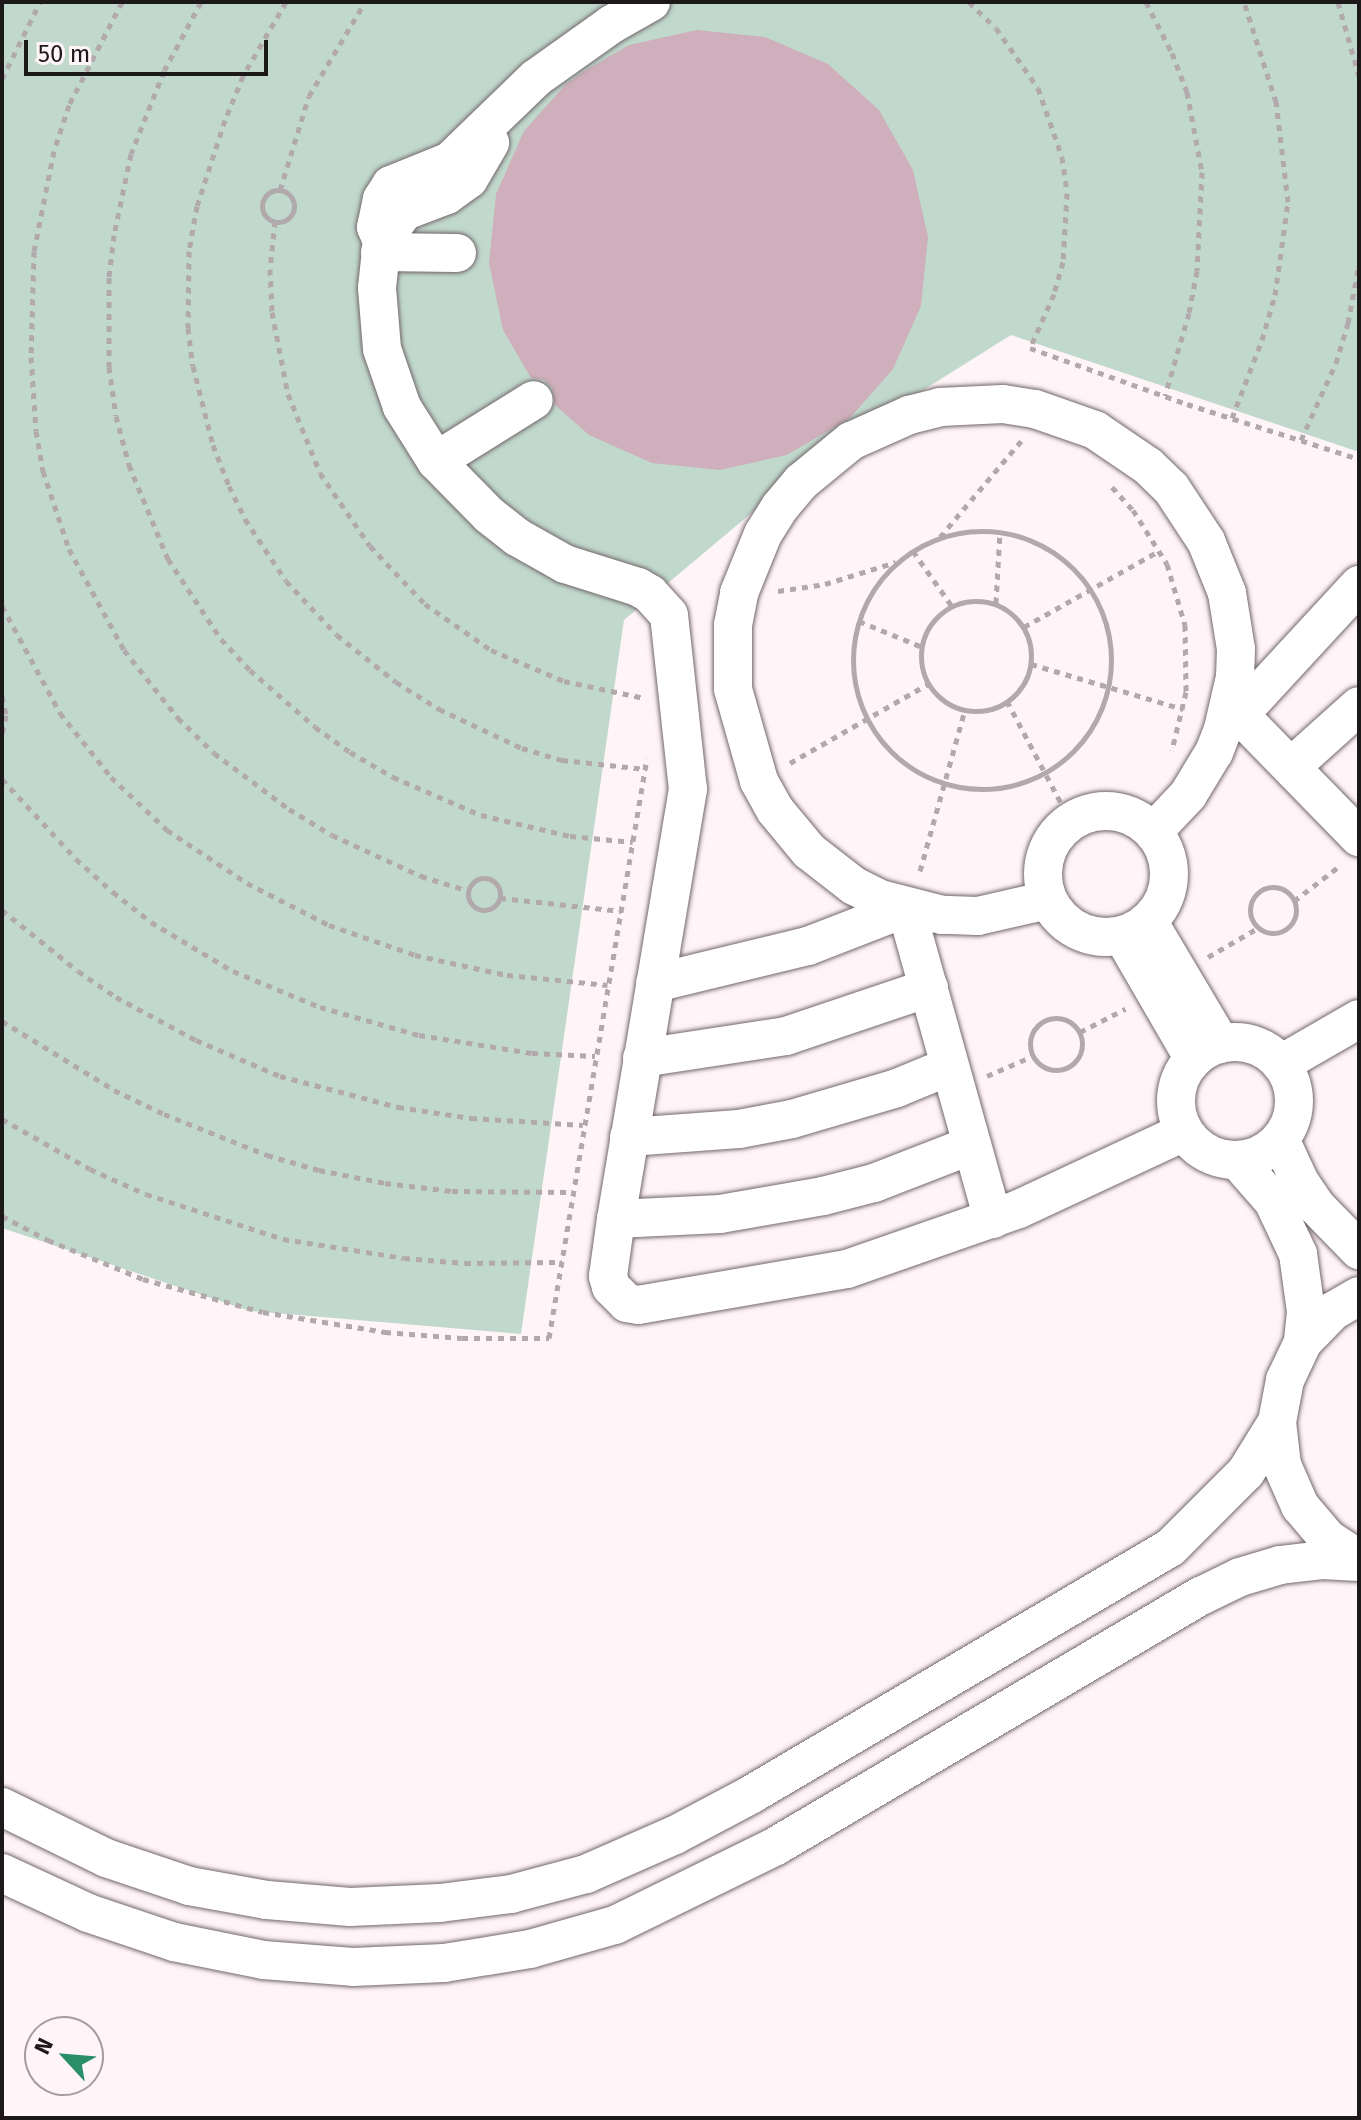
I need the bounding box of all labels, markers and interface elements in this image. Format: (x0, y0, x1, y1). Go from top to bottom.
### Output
scale bar (28, 24, 272, 74)
text: 50 m (38, 40, 90, 68)
north arrow (24, 2016, 104, 2096)
text: N (28, 2034, 59, 2059)

